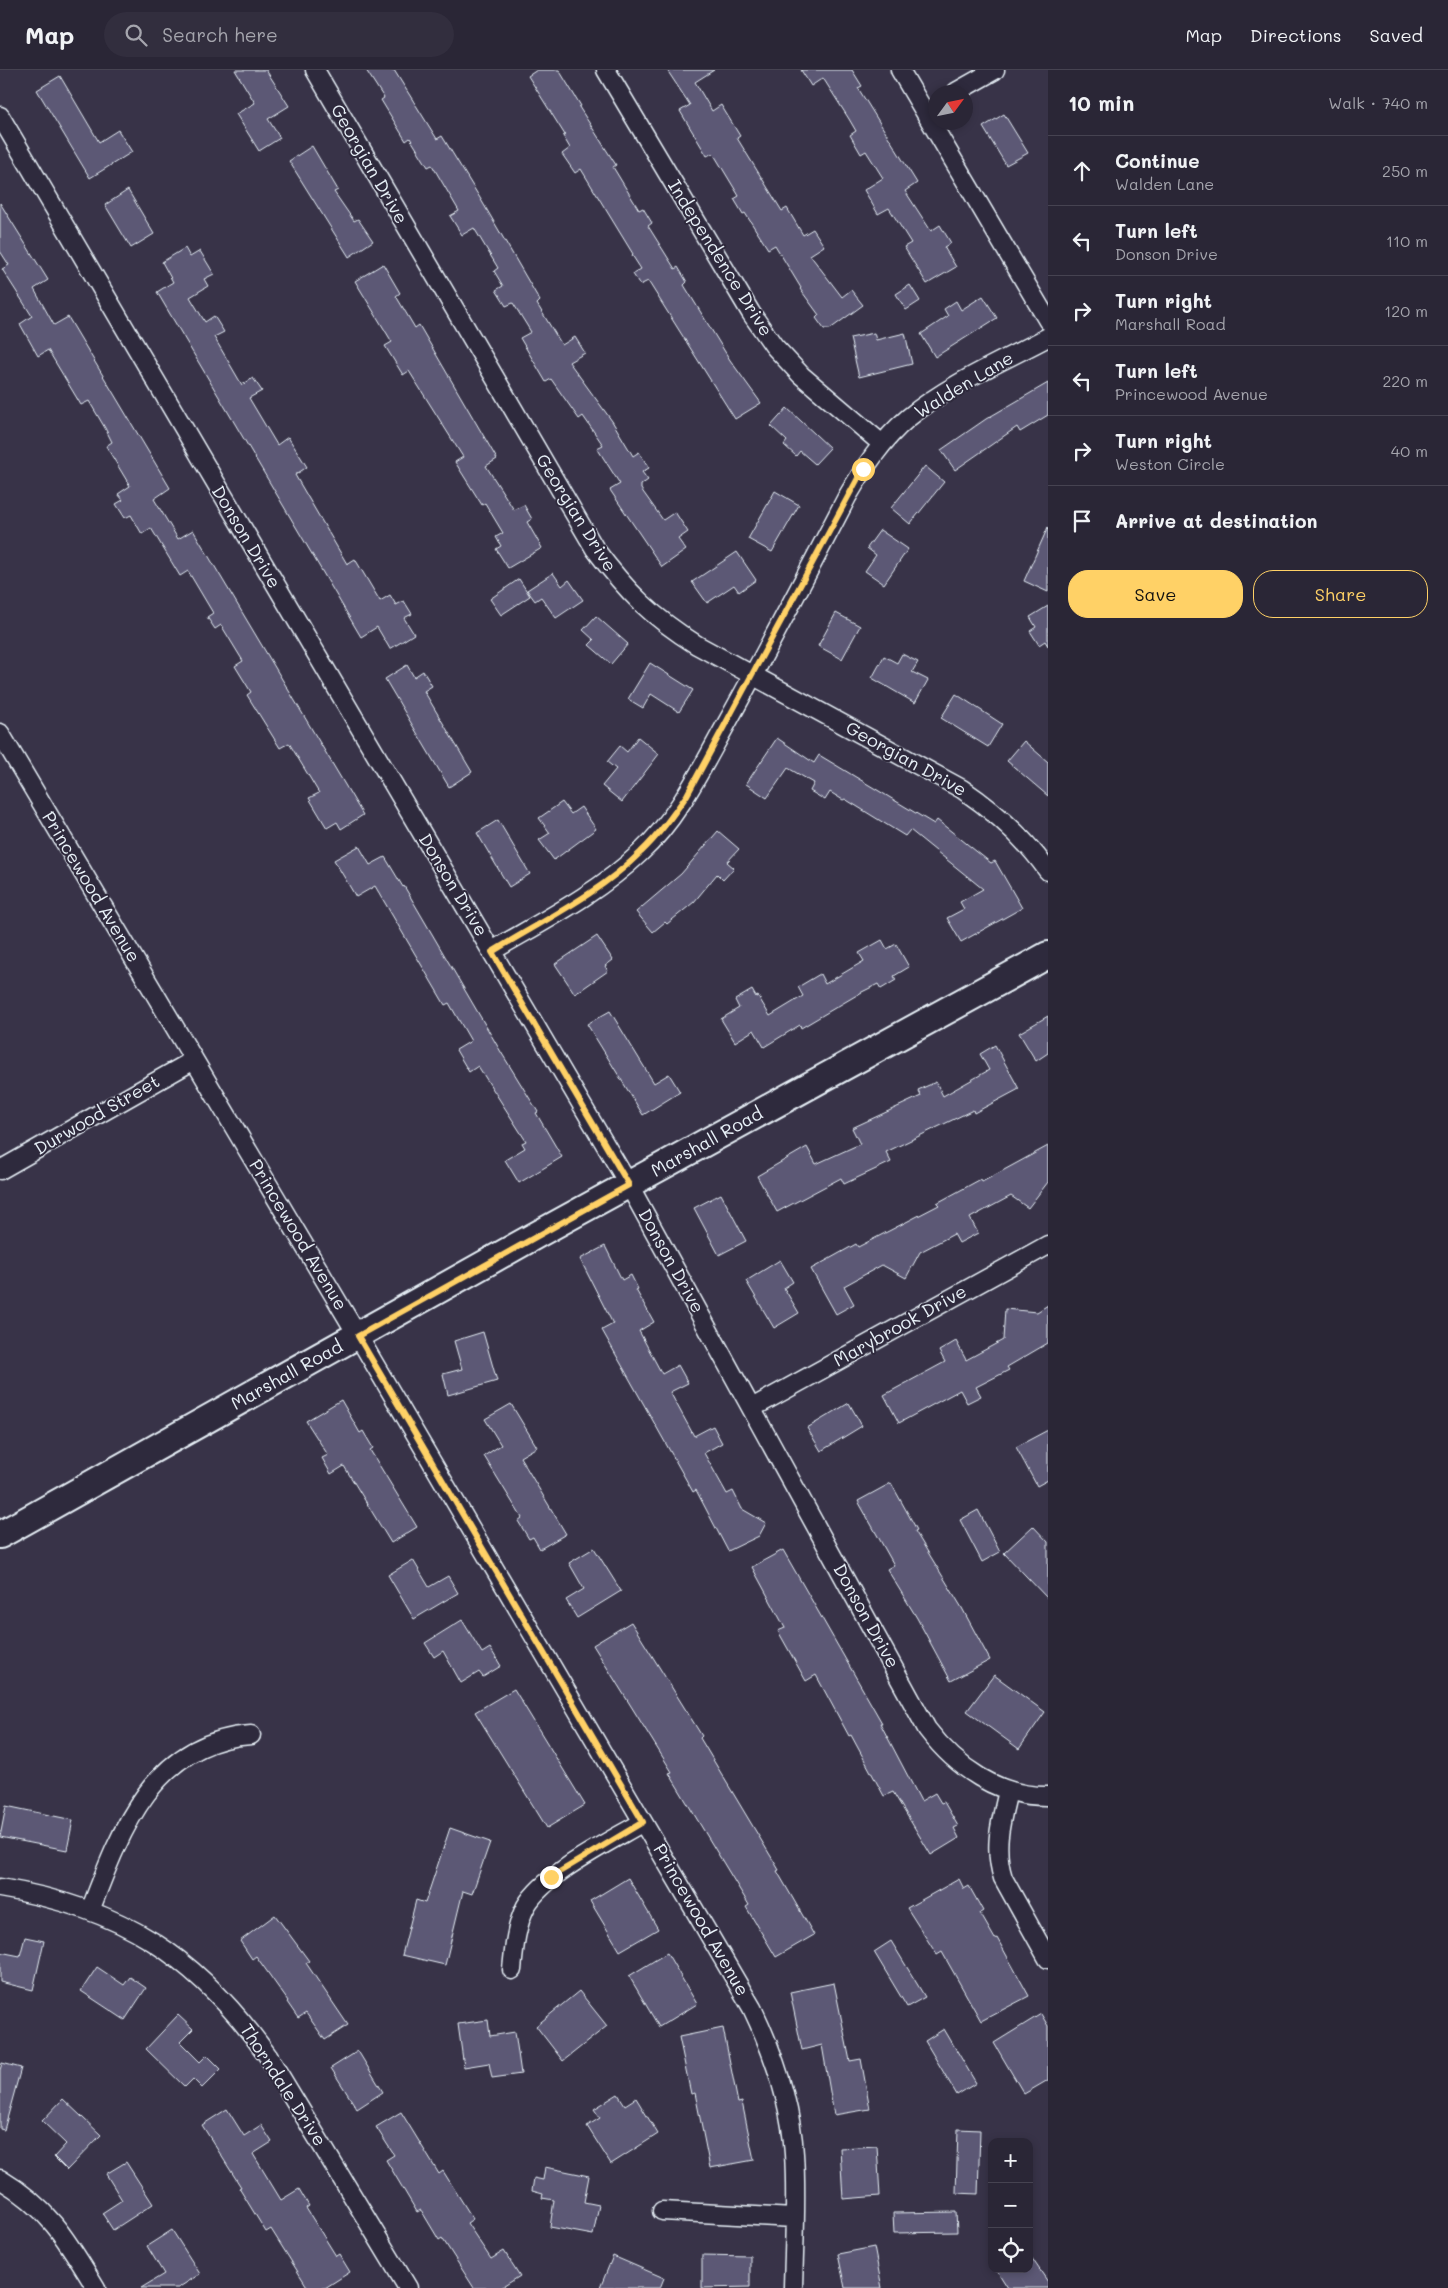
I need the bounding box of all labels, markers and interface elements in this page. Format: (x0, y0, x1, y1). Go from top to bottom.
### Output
search box (104, 12, 454, 57)
text: Map (25, 19, 74, 50)
icon: search (122, 21, 150, 49)
text: Search here (162, 22, 278, 47)
text: Map (1185, 23, 1222, 47)
text: Directions (1250, 23, 1342, 47)
text: Saved (1370, 23, 1423, 47)
north arrow (928, 85, 973, 130)
text: 10 min (1068, 89, 1134, 116)
text: Walk · 740 m (1328, 92, 1428, 113)
street label: Georgian Drive (326, 99, 414, 228)
text: Continue (1115, 148, 1200, 173)
icon: ahead (1068, 157, 1096, 185)
text: 250 m (1382, 160, 1428, 181)
text: Walden Lane (1115, 173, 1214, 194)
street label: Independence Drive (663, 175, 779, 340)
text: Turn left (1115, 218, 1198, 243)
icon: left (1068, 227, 1096, 255)
text: 110 m (1386, 230, 1428, 251)
text: Donson Drive (1115, 243, 1218, 264)
text: Turn right (1115, 288, 1212, 313)
icon: right (1068, 297, 1096, 325)
text: 120 m (1384, 300, 1428, 321)
text: Marshall Road (1115, 313, 1226, 334)
street label: Walden Lane (909, 345, 1018, 423)
text: Turn left (1115, 358, 1198, 383)
icon: left (1068, 367, 1096, 395)
text: 220 m (1382, 370, 1428, 391)
text: Princewood Avenue (1115, 383, 1268, 404)
text: Turn right (1115, 428, 1212, 453)
icon: right (1068, 437, 1096, 465)
text: 40 m (1391, 440, 1428, 461)
street label: Georgian Drive (531, 449, 623, 576)
text: Weston Circle (1115, 453, 1225, 474)
route start (852, 458, 875, 481)
street label: Donson Drive (207, 481, 287, 592)
icon: arrive (1068, 507, 1096, 535)
text: Arrive at destination (1115, 508, 1318, 533)
button: Save (1068, 570, 1243, 618)
button: Share (1253, 570, 1428, 618)
street label: Georgian Drive (842, 715, 971, 801)
street label: Princewood Avenue (37, 807, 146, 966)
street label: Donson Drive (414, 829, 494, 940)
street label: Durwood Street (29, 1068, 164, 1160)
street label: Marshall Road (646, 1100, 767, 1182)
street label: Princewood Avenue (244, 1155, 353, 1314)
street label: Donson Drive (633, 1204, 710, 1317)
street label: Marybrook Drive (829, 1279, 970, 1372)
street label: Marshall Road (226, 1333, 347, 1415)
street label: Donson Drive (828, 1559, 905, 1672)
street label: Princewood Avenue (648, 1839, 755, 2000)
route end (540, 1866, 563, 1889)
street label: Thorndale Drive (235, 2019, 332, 2150)
map controls (988, 2138, 1033, 2273)
button: + (988, 2138, 1033, 2183)
button: − (988, 2183, 1033, 2228)
button: locate (988, 2228, 1033, 2273)

